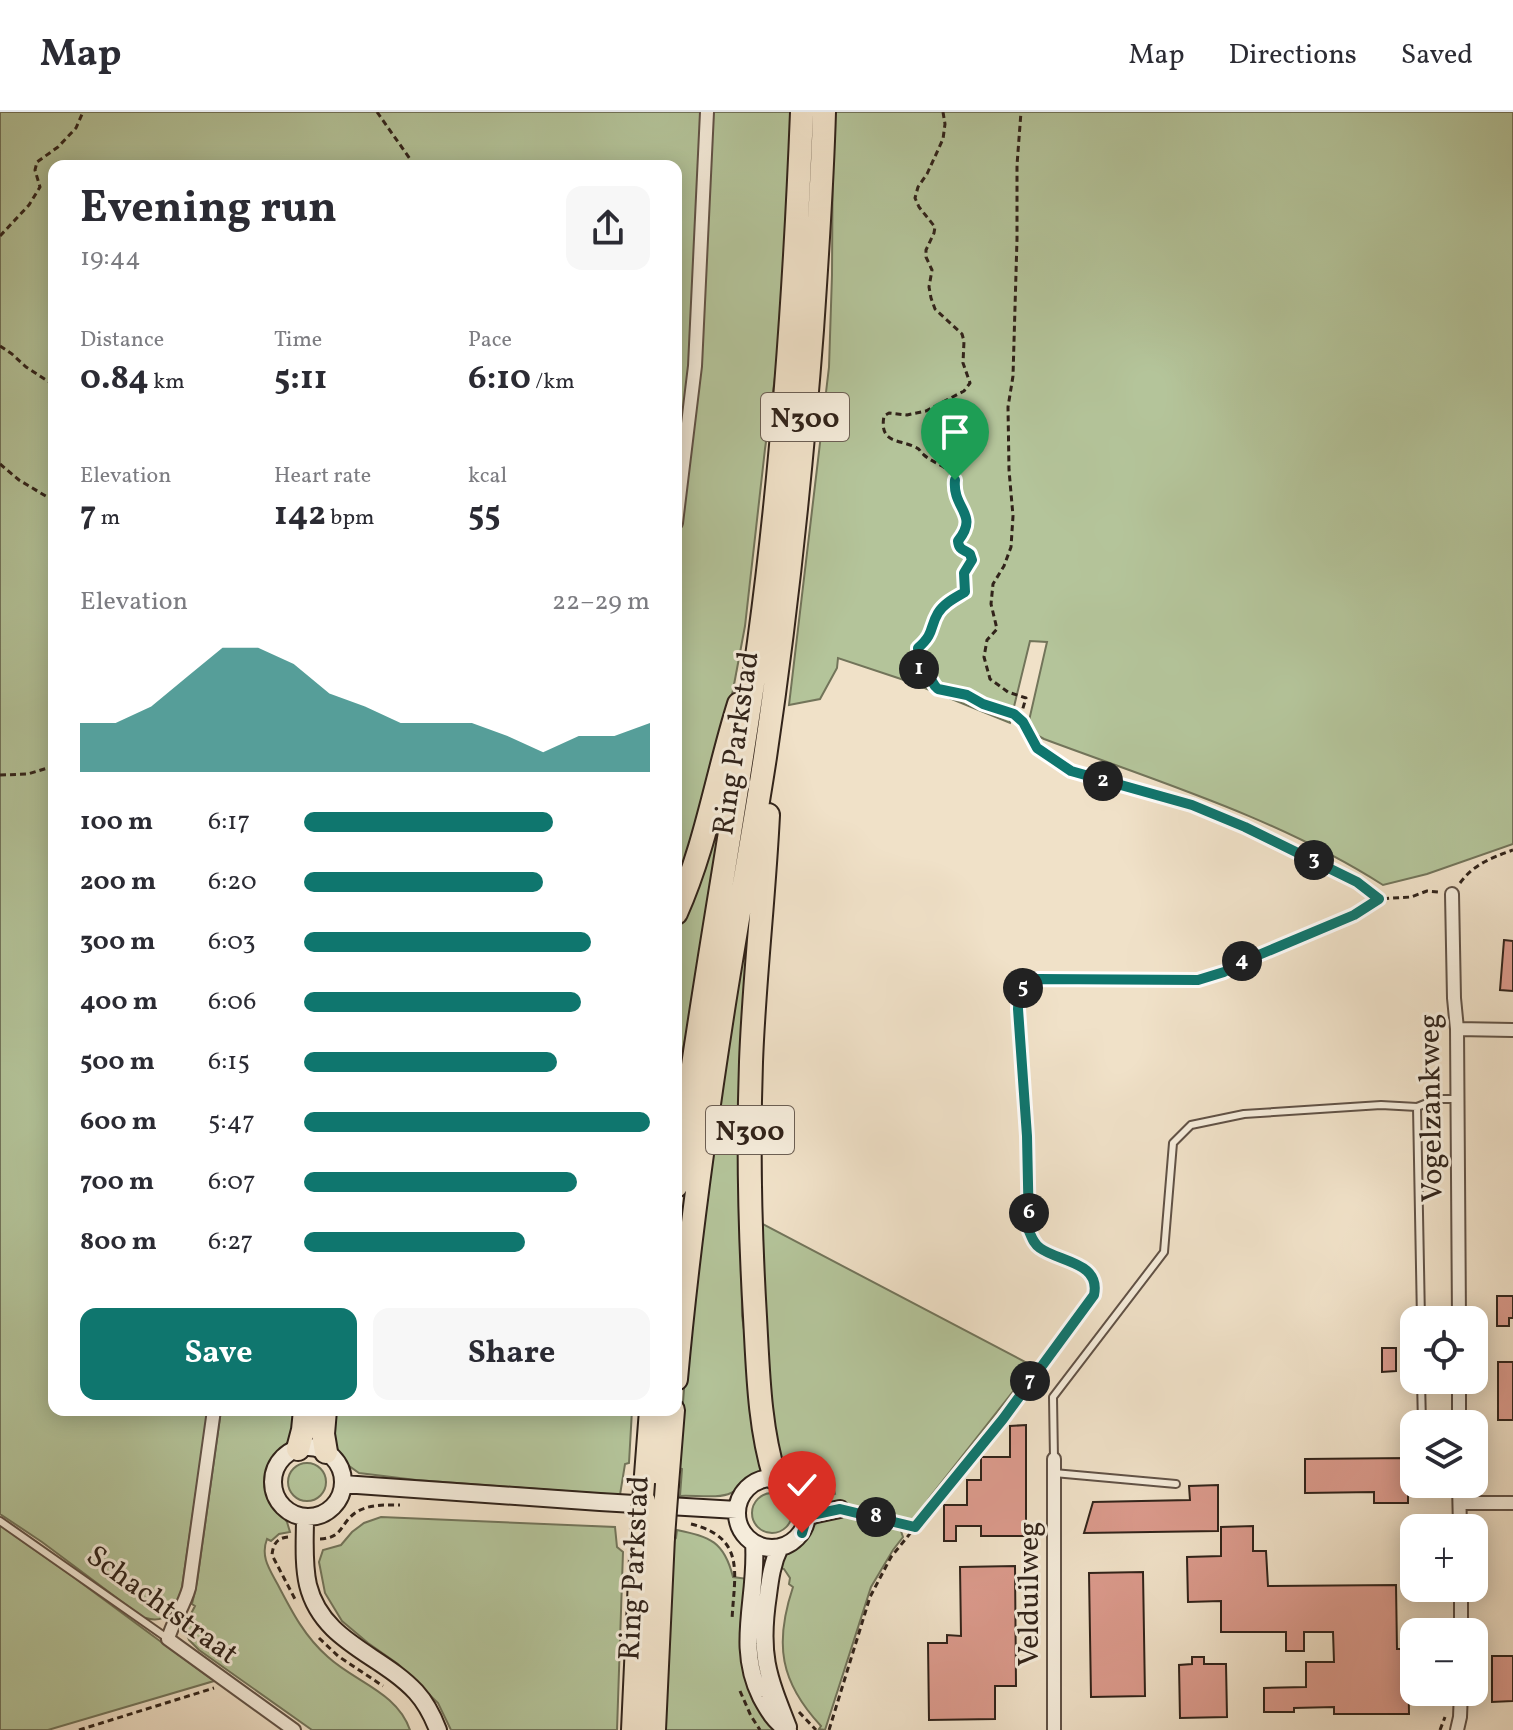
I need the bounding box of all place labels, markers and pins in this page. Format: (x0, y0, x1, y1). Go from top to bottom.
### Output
pin (921, 398, 989, 480)
pin: 1 (899, 649, 939, 689)
pin: 2 (1083, 761, 1123, 801)
pin: 3 (1294, 840, 1334, 880)
pin: 4 (1222, 941, 1262, 981)
pin: 5 (1003, 968, 1043, 1008)
pin: 6 (1009, 1193, 1049, 1233)
pin: 7 (1010, 1361, 1050, 1401)
pin (768, 1451, 836, 1533)
pin: 8 (856, 1497, 896, 1537)

